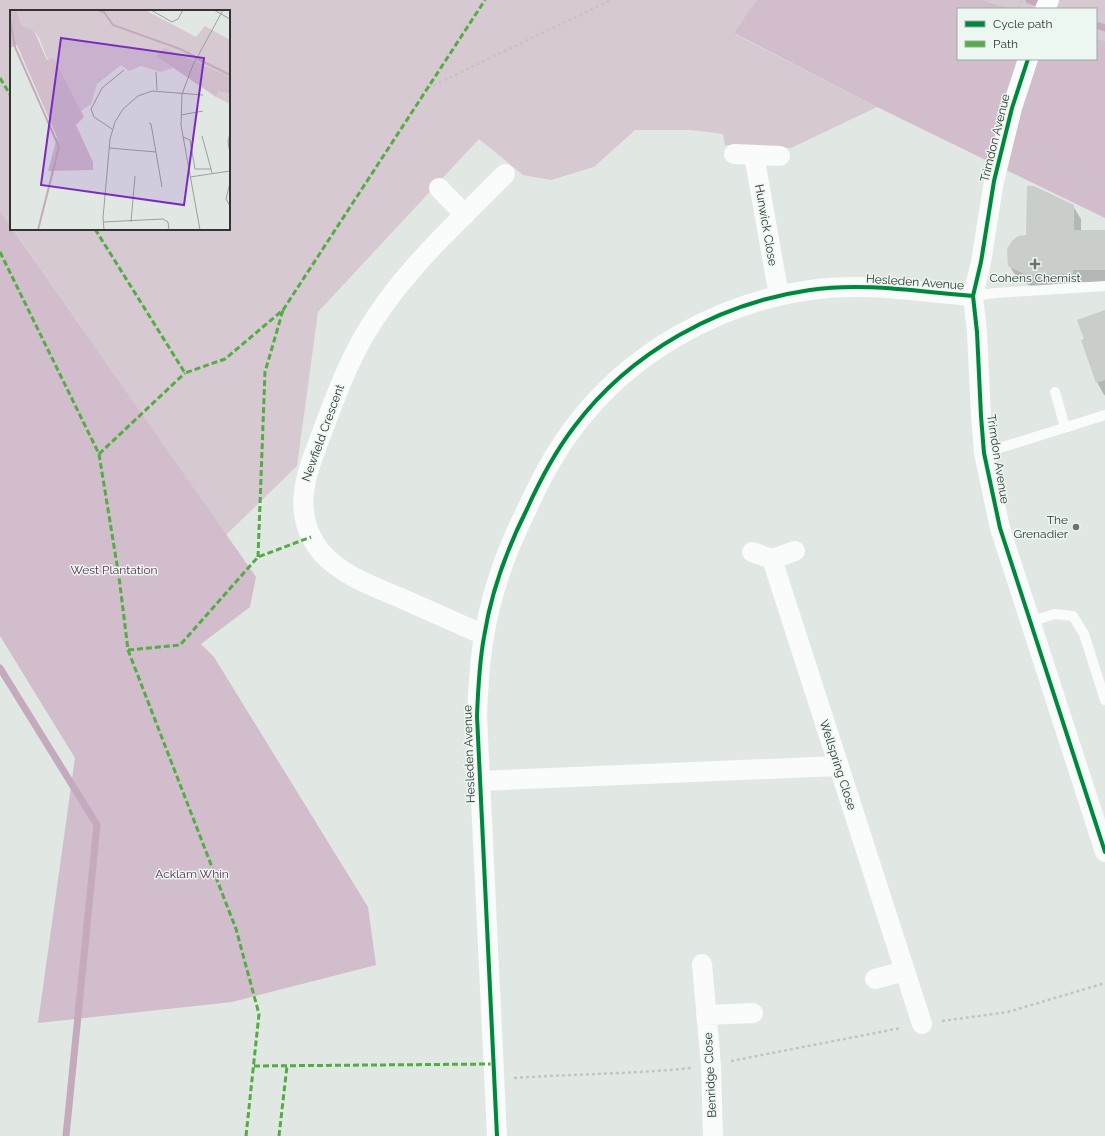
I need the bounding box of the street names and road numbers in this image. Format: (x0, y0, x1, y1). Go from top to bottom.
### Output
street label: Trimdon Avenue (977, 92, 1013, 184)
street label: Hunwick Close (752, 183, 780, 267)
street label: Hesleden Avenue (866, 272, 964, 292)
street label: Newfield Crescent (299, 383, 347, 483)
street label: Trimdon Avenue (984, 413, 1012, 505)
street label: Hesleden Avenue (460, 705, 478, 803)
street label: Wellspring Close (817, 718, 859, 812)
street label: Benridge Close (701, 1032, 719, 1118)

